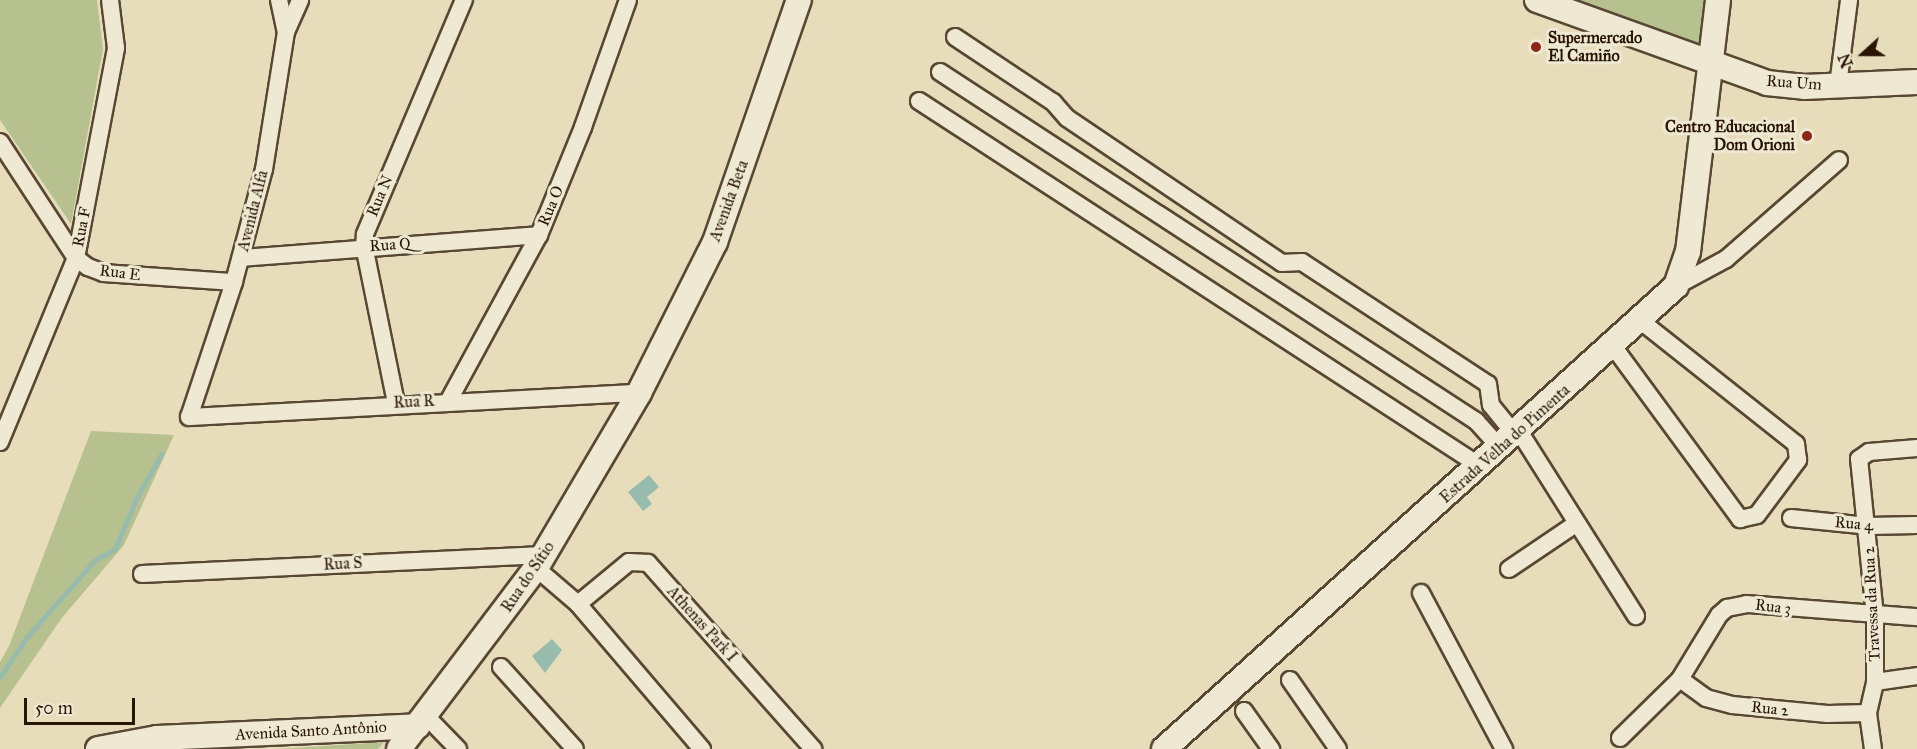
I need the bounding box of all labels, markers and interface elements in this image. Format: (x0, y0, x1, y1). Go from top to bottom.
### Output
north arrow (1833, 24, 1893, 84)
place label: Supermercado El Camiño (1548, 28, 1642, 66)
marker: Supermercado El Camiño (1529, 40, 1543, 54)
text: N (1834, 51, 1857, 70)
street label: Rua Um (1766, 71, 1822, 95)
place label: Centro Educacional Dom Orioni (1665, 117, 1795, 155)
marker: Centro Educacional Dom Orioni (1800, 129, 1814, 143)
street label: Avenida Beta (705, 158, 753, 244)
street label: Avenida Alfa (234, 169, 272, 253)
street label: Rua N (363, 172, 397, 220)
street label: Rua O (534, 183, 568, 229)
street label: Rua F (69, 205, 95, 249)
street label: Rua Q (369, 234, 411, 256)
street label: Rua E (98, 261, 142, 285)
street label: Estrada Velha do Pimenta (1436, 381, 1574, 507)
street label: Rua R (393, 391, 435, 413)
street label: Rua 4 (1834, 513, 1874, 535)
street label: Rua do Sítio (497, 538, 559, 616)
street label: Travessa da Rua 2 (1859, 546, 1885, 662)
street label: Rua S (323, 553, 363, 575)
street label: Athenas Park I (663, 582, 741, 666)
street label: Rua 3 (1754, 595, 1792, 619)
scale bar (27, 686, 138, 724)
text: 50 m (35, 697, 73, 719)
street label: Rua 2 (1750, 697, 1790, 721)
street label: Avenida Santo Antônio (235, 717, 387, 745)

